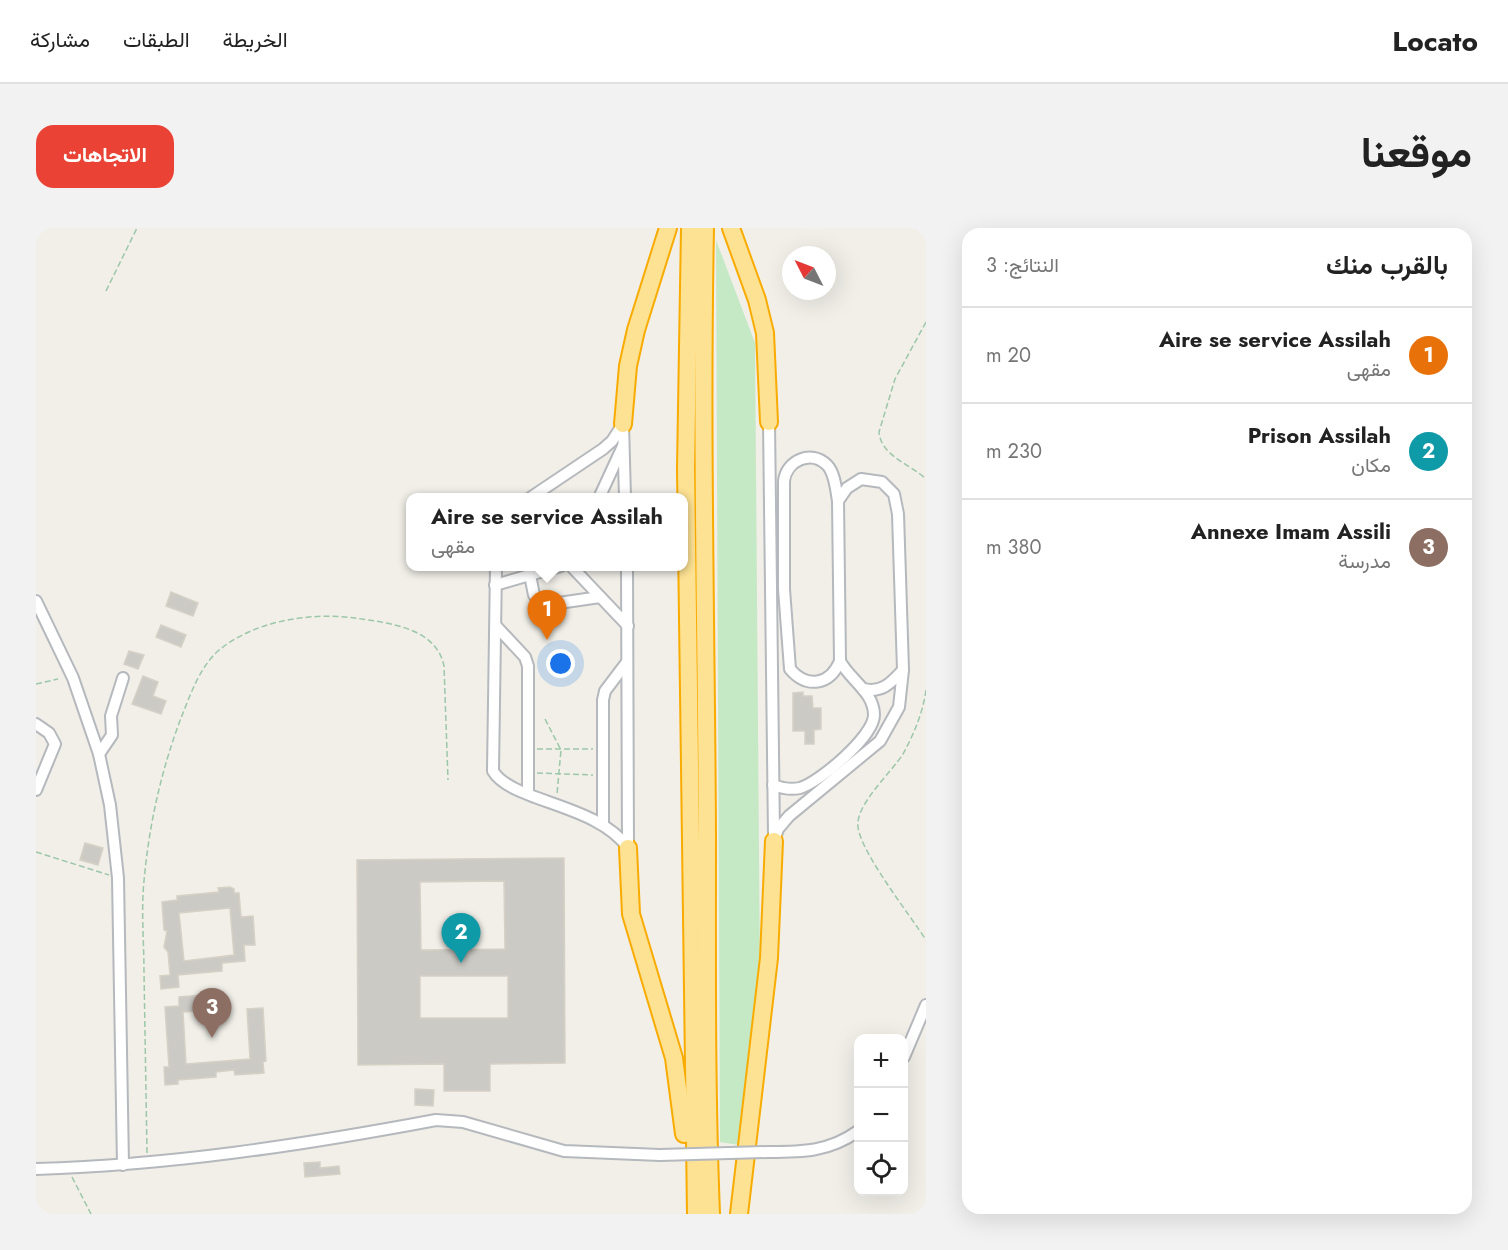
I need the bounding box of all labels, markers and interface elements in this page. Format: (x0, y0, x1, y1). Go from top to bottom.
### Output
text: Locato (1392, 21, 1478, 62)
text: مشاركة (30, 25, 90, 55)
text: الطبقات (123, 25, 190, 55)
text: الخريطة (223, 25, 288, 55)
text: موقعنا (1361, 122, 1472, 183)
button: الاتجاهات (36, 125, 174, 188)
north arrow (782, 246, 836, 300)
text: بالقرب منك (1326, 246, 1448, 284)
text: النتائج: 3 (986, 251, 1059, 280)
text: Aire se service Assilah (1159, 323, 1391, 355)
text: 20 m (986, 341, 1031, 370)
text: 1 (1423, 341, 1434, 370)
text: مقهى (1347, 355, 1391, 384)
text: Prison Assilah (1248, 419, 1391, 451)
text: 230 m (986, 437, 1042, 466)
text: 2 (1422, 437, 1435, 466)
text: مكان (1351, 451, 1391, 480)
popup (406, 493, 688, 571)
text: Aire se service Assilah (431, 500, 663, 532)
text: Annexe Imam Assili (1191, 515, 1391, 547)
text: مقهى (431, 532, 475, 561)
text: 380 m (986, 533, 1041, 562)
text: 3 (1422, 533, 1435, 562)
text: مدرسة (1338, 547, 1391, 576)
pin: 1 (528, 590, 566, 640)
your location (546, 649, 575, 678)
pin: 2 (442, 914, 480, 963)
pin: 3 (192, 988, 231, 1038)
map controls (854, 1034, 908, 1196)
button: + (854, 1034, 908, 1088)
button: − (854, 1088, 908, 1142)
button: locate (854, 1142, 908, 1196)

